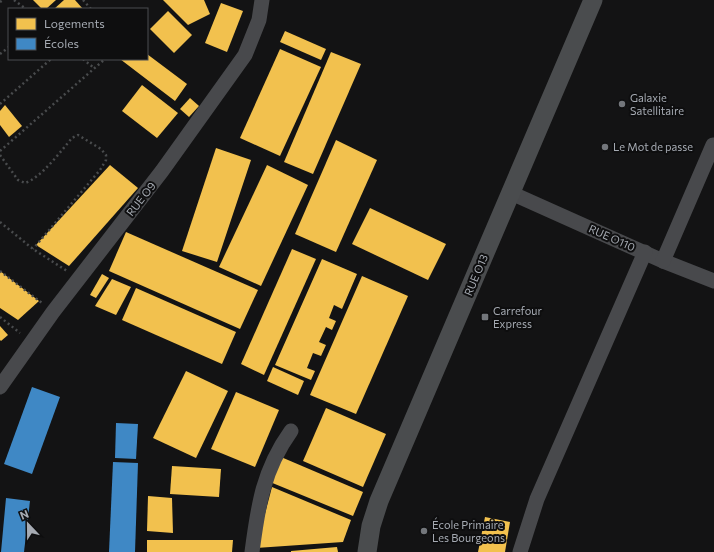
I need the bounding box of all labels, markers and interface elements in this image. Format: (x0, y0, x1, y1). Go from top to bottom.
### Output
legend (8, 8, 148, 60)
text: Logements (44, 16, 105, 30)
text: Écoles (44, 36, 79, 50)
place label: Galaxie Satellitaire (630, 91, 684, 117)
marker: Galaxie Satellitaire (617, 99, 627, 109)
place label: Le Mot de passe (613, 140, 693, 153)
marker: Le Mot de passe (600, 142, 610, 152)
street label: RUE O9 (123, 179, 158, 218)
street label: RUE O110 (587, 222, 637, 254)
street label: RUE O13 (461, 252, 490, 298)
place label: Carrefour Express (493, 304, 542, 330)
marker: Carrefour Express (480, 312, 490, 322)
north arrow (8, 504, 48, 544)
text: N (18, 507, 30, 522)
place label: École Primaire Les Bourgeons (432, 517, 505, 544)
marker: École Primaire Les Bourgeons (419, 526, 429, 536)

